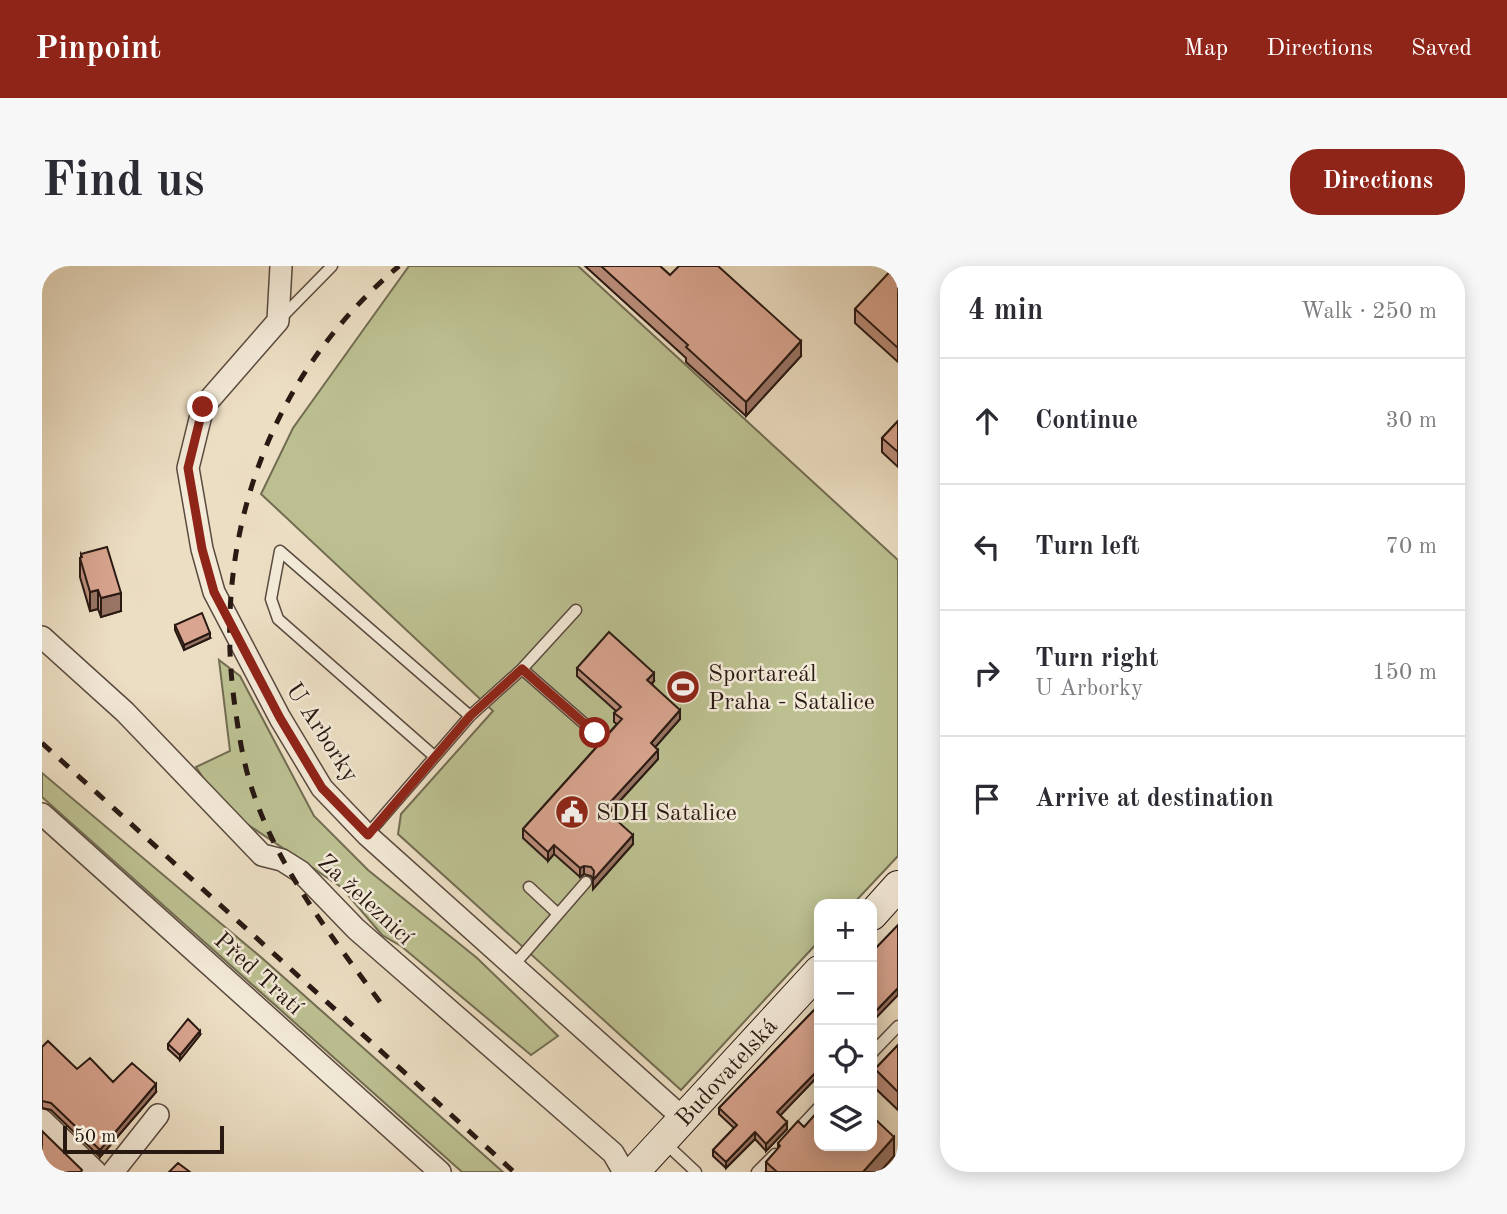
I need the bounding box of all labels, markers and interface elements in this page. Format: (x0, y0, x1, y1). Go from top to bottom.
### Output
text: Pinpoint (35, 33, 161, 66)
text: Map (1184, 37, 1228, 61)
text: Directions (1266, 37, 1373, 61)
text: Saved (1411, 37, 1472, 61)
button: Directions (1290, 149, 1465, 215)
text: Find us (42, 158, 205, 207)
text: 4 min (968, 296, 1043, 326)
text: Walk · 250 m (1301, 300, 1437, 323)
route end (187, 391, 218, 422)
icon: ahead (968, 402, 1006, 440)
text: Continue (1035, 408, 1138, 434)
text: 30 m (1386, 409, 1437, 432)
icon: left (968, 528, 1006, 566)
text: Turn left (1035, 534, 1140, 560)
text: 70 m (1386, 535, 1437, 558)
text: Turn right (1035, 646, 1158, 672)
icon: right (968, 654, 1006, 692)
text: 150 m (1372, 661, 1437, 684)
place label: Sportareál Praha - Satalice (708, 663, 875, 715)
sports icon: Sportareál Praha - Satalice (664, 668, 702, 706)
text: U Arborky (1035, 677, 1143, 700)
street label: U Arborky (281, 679, 362, 787)
route start (579, 717, 610, 748)
icon: arrive (968, 780, 1006, 818)
text: Arrive at destination (1035, 786, 1274, 812)
public building icon: SDH Satalice (553, 793, 591, 831)
place label: SDH Satalice (596, 802, 737, 826)
street label: Za železnicí (312, 851, 417, 951)
map controls (814, 899, 877, 1151)
button: + (814, 899, 877, 962)
street label: Před Tratí (209, 929, 307, 1021)
button: − (814, 962, 877, 1025)
street label: Budovatelská (672, 1015, 783, 1132)
button: locate (814, 1025, 877, 1088)
button: layers (814, 1088, 877, 1151)
scale bar (63, 1123, 224, 1155)
text: 50 m (74, 1128, 116, 1147)

